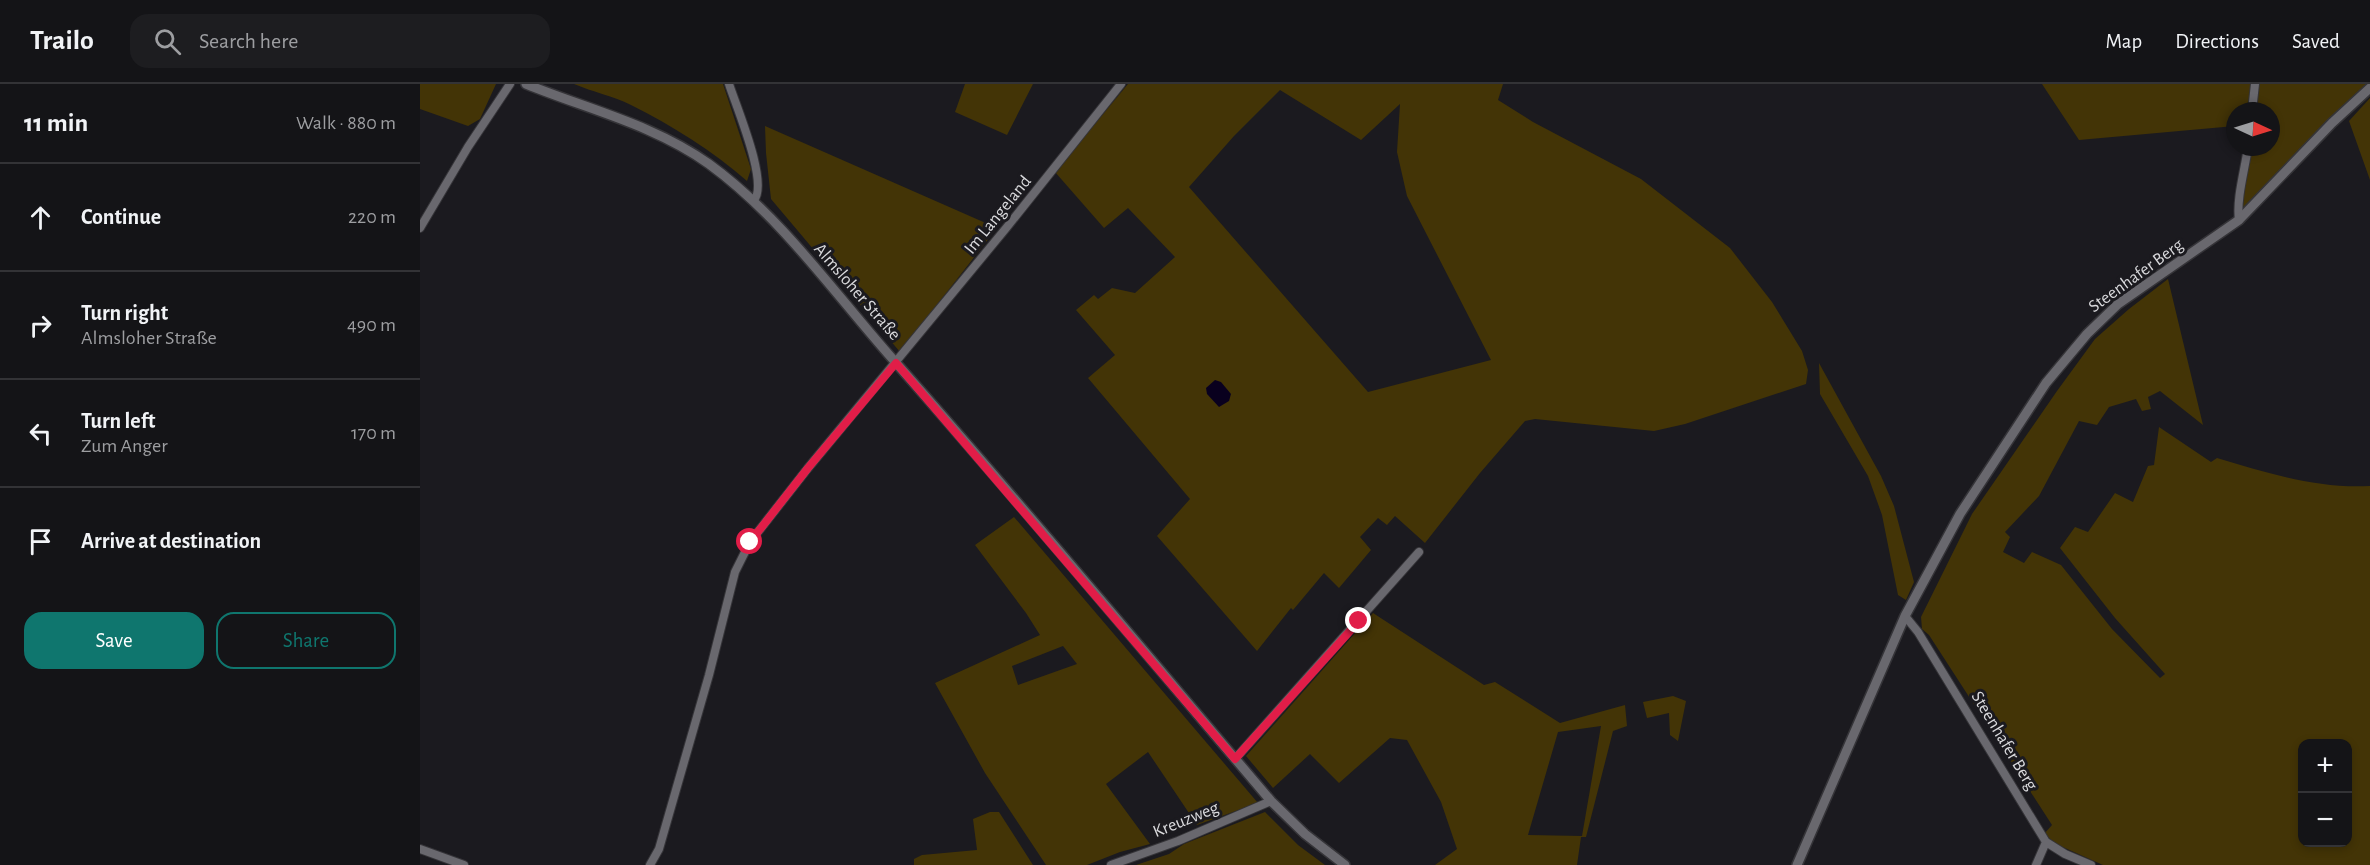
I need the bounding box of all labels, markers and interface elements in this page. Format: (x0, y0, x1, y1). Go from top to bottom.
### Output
search box (130, 14, 550, 68)
icon: search (151, 25, 184, 58)
text: Trailo (30, 27, 94, 55)
text: Search here (199, 30, 298, 52)
text: Map (2106, 31, 2142, 52)
text: Directions (2175, 31, 2259, 52)
text: Saved (2292, 31, 2340, 52)
north arrow (2226, 102, 2280, 156)
text: 11 min (24, 110, 88, 136)
text: Walk · 880 m (296, 113, 396, 133)
street label: Im Langeland (961, 172, 1035, 258)
icon: ahead (24, 201, 57, 234)
text: Continue (81, 206, 161, 228)
text: 220 m (348, 207, 396, 227)
street label: Steenhafer Berg (2085, 236, 2187, 316)
street label: Almsloher Straße (810, 240, 904, 344)
text: Turn right (81, 302, 168, 324)
icon: right (24, 309, 57, 342)
text: 490 m (347, 315, 396, 335)
text: Almsloher Straße (81, 328, 217, 348)
text: Turn left (81, 410, 155, 432)
icon: left (24, 417, 57, 450)
text: 170 m (351, 423, 396, 443)
text: Zum Anger (81, 436, 168, 456)
icon: arrive (24, 525, 57, 558)
route start (736, 528, 762, 554)
text: Arrive at destination (81, 530, 261, 552)
route end (1345, 607, 1371, 633)
button: Save (24, 612, 204, 669)
button: Share (216, 612, 396, 669)
street label: Steenhafer Berg (1967, 688, 2041, 794)
map controls (2298, 739, 2352, 847)
button: + (2298, 739, 2352, 793)
button: − (2298, 793, 2352, 847)
street label: Kreuzweg (1151, 799, 1222, 841)

